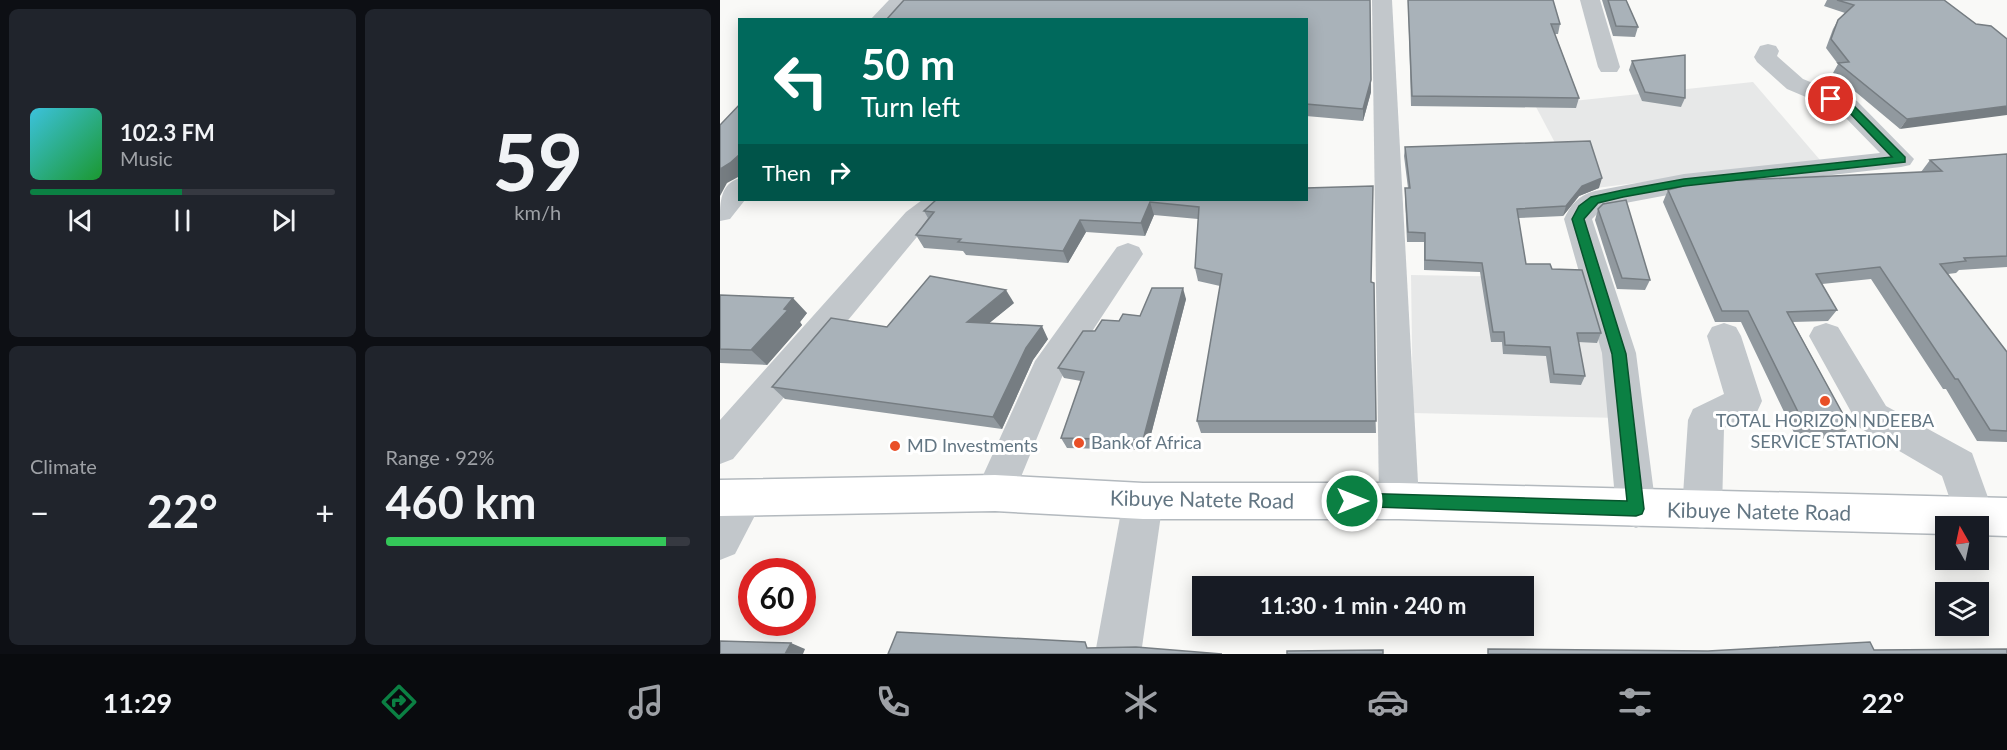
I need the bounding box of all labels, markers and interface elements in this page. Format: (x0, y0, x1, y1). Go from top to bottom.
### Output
text: 50 m (861, 39, 955, 89)
icon: left (762, 42, 840, 120)
pin (1805, 73, 1856, 124)
icon: arrive (1814, 82, 1847, 115)
text: Turn left (861, 90, 960, 123)
text: 59 (493, 114, 583, 208)
text: 102.3 FM (120, 119, 215, 146)
text: Music (120, 146, 173, 170)
icon: right (823, 156, 856, 189)
text: Then (762, 159, 811, 186)
text: km/h (514, 200, 561, 224)
icon: previous (64, 204, 97, 237)
icon: pause (166, 204, 199, 237)
icon: next (267, 204, 300, 237)
marker: TOTAL HORIZON NDEEBA SERVICE STATION (1818, 394, 1832, 408)
place label: TOTAL HORIZON NDEEBA SERVICE STATION (1716, 409, 1935, 452)
place label: Bank of Africa (1091, 431, 1202, 453)
place label: MD Investments (907, 434, 1038, 456)
marker: Bank of Africa (1072, 436, 1086, 450)
marker: MD Investments (888, 439, 902, 453)
text: Range · 92% (386, 445, 494, 469)
text: Climate (30, 454, 97, 478)
position arrow (1320, 469, 1384, 533)
text: 460 km (386, 475, 536, 529)
text: 22° (147, 484, 218, 538)
street label: Kibuye Natete Road (1110, 484, 1294, 513)
text: − (30, 492, 49, 532)
text: + (315, 492, 335, 532)
street label: Kibuye Natete Road (1667, 496, 1851, 525)
north arrow (1935, 516, 1989, 570)
map controls (1935, 516, 1989, 636)
speed limit sign: 60 (738, 558, 816, 636)
button: layers (1935, 582, 1989, 636)
text: 11:30 · 1 min · 240 m (1260, 592, 1466, 619)
icon: directions (378, 681, 420, 723)
icon: music (625, 681, 667, 723)
icon: phone (872, 681, 914, 723)
icon: climate (1120, 681, 1162, 723)
icon: car (1367, 681, 1409, 723)
icon: filters (1614, 681, 1656, 723)
text: 11:29 (103, 686, 172, 719)
text: 22° (1862, 686, 1904, 719)

